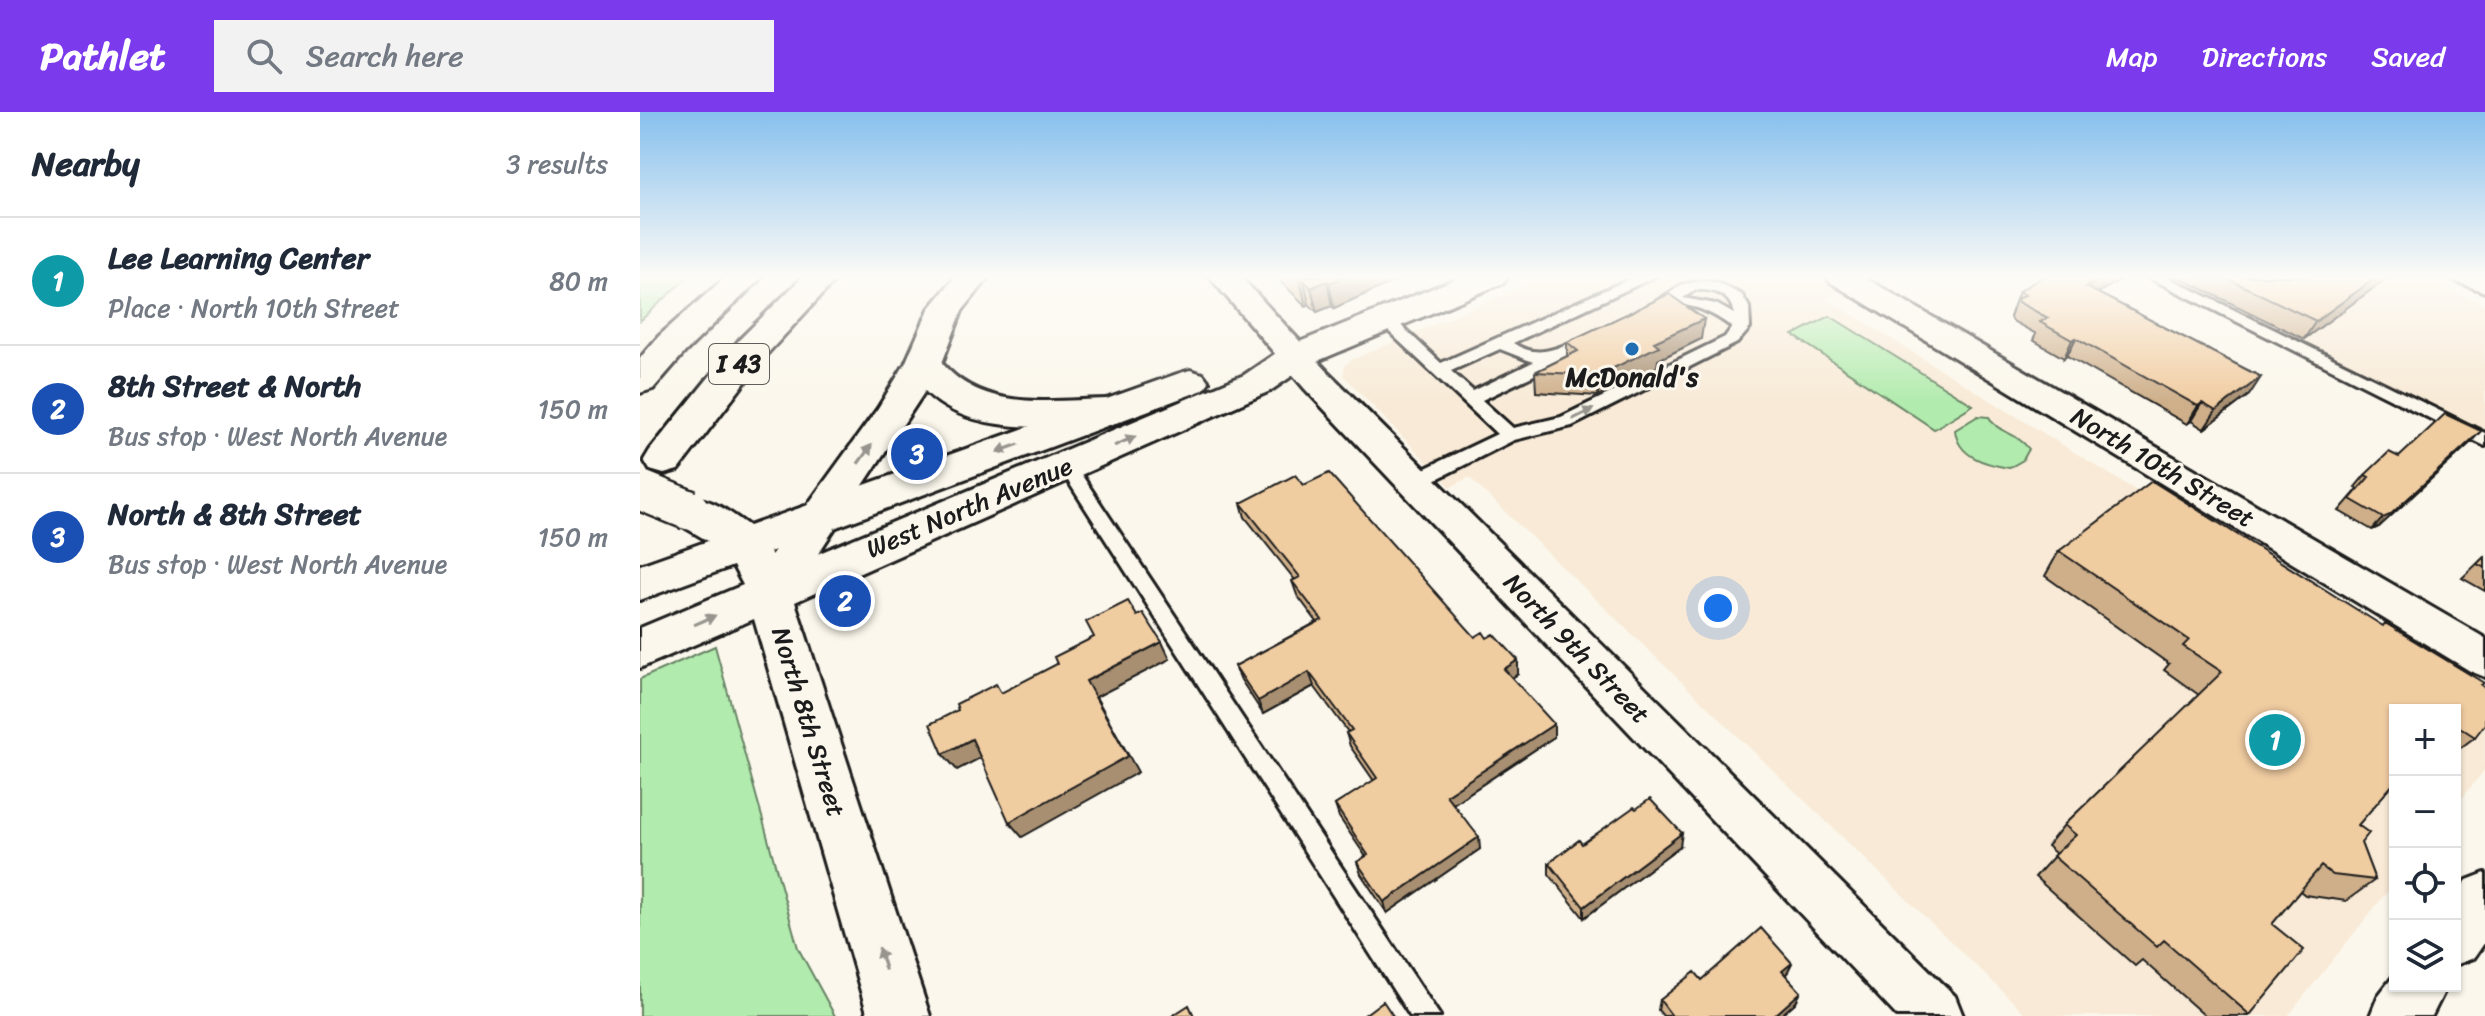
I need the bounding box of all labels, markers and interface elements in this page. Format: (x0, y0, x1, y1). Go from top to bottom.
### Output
search box (214, 20, 774, 92)
text: Pathlet (40, 23, 166, 90)
text: Search here (306, 29, 464, 83)
text: Map (2106, 32, 2158, 81)
text: Directions (2202, 32, 2327, 81)
text: Saved (2371, 32, 2445, 81)
icon: search (242, 34, 286, 78)
text: Nearby (32, 134, 140, 194)
text: 3 results (506, 141, 608, 187)
text: Lee Learning Center (108, 231, 369, 285)
text: 1 (52, 258, 64, 304)
text: 80 m (549, 258, 608, 304)
text: Place · North 10th Street (108, 285, 400, 331)
marker: McDonald's (1623, 340, 1641, 358)
road number: I 43 (709, 344, 769, 384)
place label: McDonald's (1565, 354, 1699, 400)
text: 8th Street & North (108, 359, 361, 413)
text: 2 (50, 386, 66, 432)
text: 150 m (538, 386, 608, 432)
street label: North 10th Street (2062, 394, 2264, 540)
one-way arrow (1572, 407, 1595, 420)
text: Bus stop · West North Avenue (108, 413, 447, 459)
pin: 3 (891, 424, 943, 484)
one-way arrow (1113, 434, 1136, 447)
one-way arrow (857, 443, 872, 464)
street label: West North Avenue (859, 443, 1080, 571)
one-way arrow (996, 443, 1020, 455)
text: North & 8th Street (108, 487, 362, 541)
text: 3 (51, 514, 65, 560)
text: 150 m (538, 514, 608, 560)
text: Bus stop · West North Avenue (108, 541, 447, 587)
street label: North 9th Street (1492, 561, 1662, 735)
pin: 2 (819, 571, 871, 631)
your location (1698, 588, 1738, 628)
one-way arrow (693, 614, 717, 627)
street label: North 8th Street (758, 621, 860, 823)
map controls (2389, 704, 2461, 992)
button: + (2389, 704, 2461, 776)
pin: 1 (2249, 710, 2301, 770)
button: − (2389, 776, 2461, 848)
button: locate (2389, 848, 2461, 920)
button: layers (2389, 920, 2461, 992)
one-way arrow (875, 947, 888, 971)

